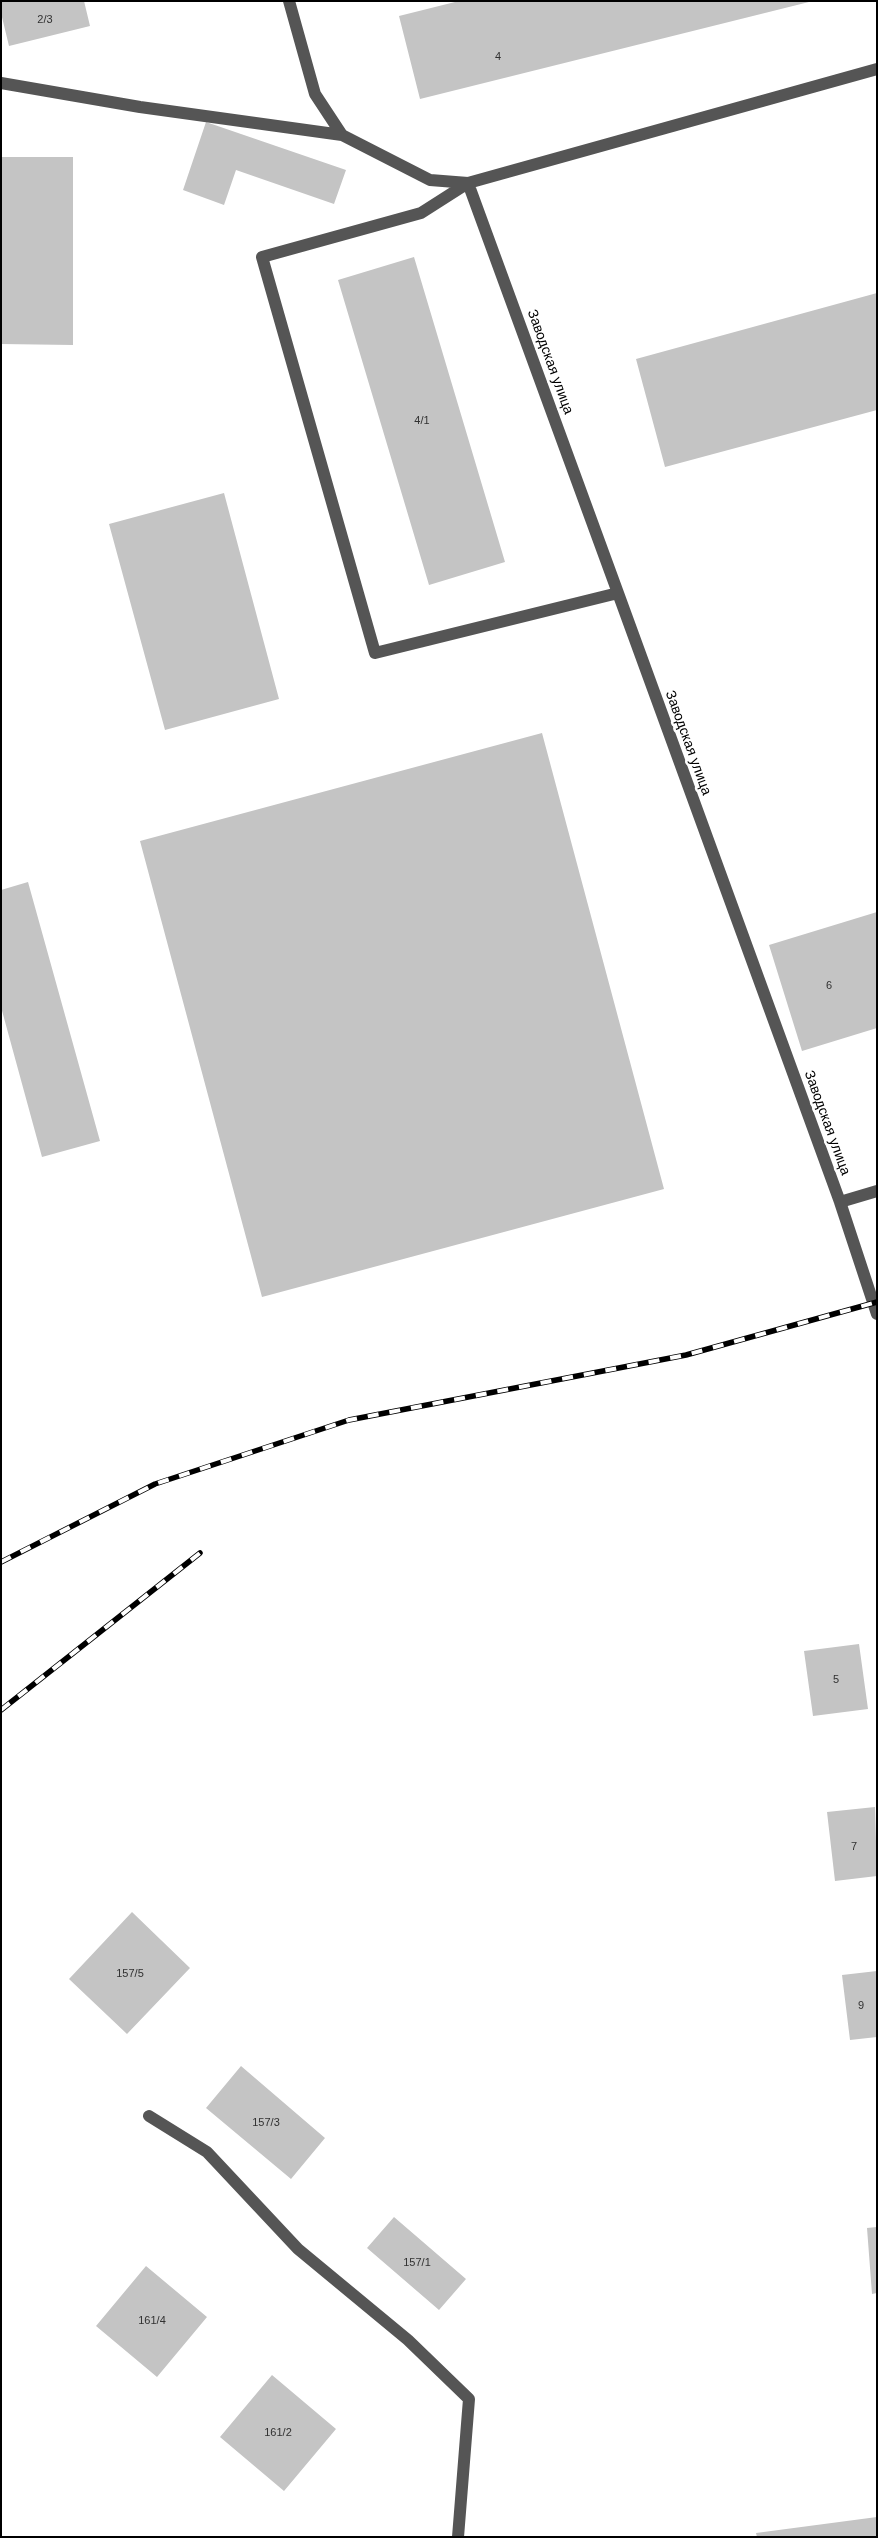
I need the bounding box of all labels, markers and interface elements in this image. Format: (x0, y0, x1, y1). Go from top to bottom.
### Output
house number: 2/3 (37, 13, 53, 27)
house number: 4 (495, 50, 501, 64)
street label: Заводская улица (523, 307, 577, 417)
house number: 4/1 (414, 414, 430, 428)
street label: Заводская улица (661, 688, 715, 798)
house number: 6 (826, 979, 832, 993)
street label: Заводская улица (800, 1068, 854, 1178)
house number: 5 (833, 1673, 839, 1687)
house number: 7 (851, 1840, 857, 1854)
house number: 157/5 (116, 1967, 144, 1981)
house number: 9 (858, 1999, 864, 2013)
house number: 157/3 (252, 2116, 280, 2130)
house number: 157/1 (403, 2256, 431, 2270)
house number: 161/4 (138, 2314, 166, 2328)
house number: 161/2 (264, 2426, 292, 2440)

